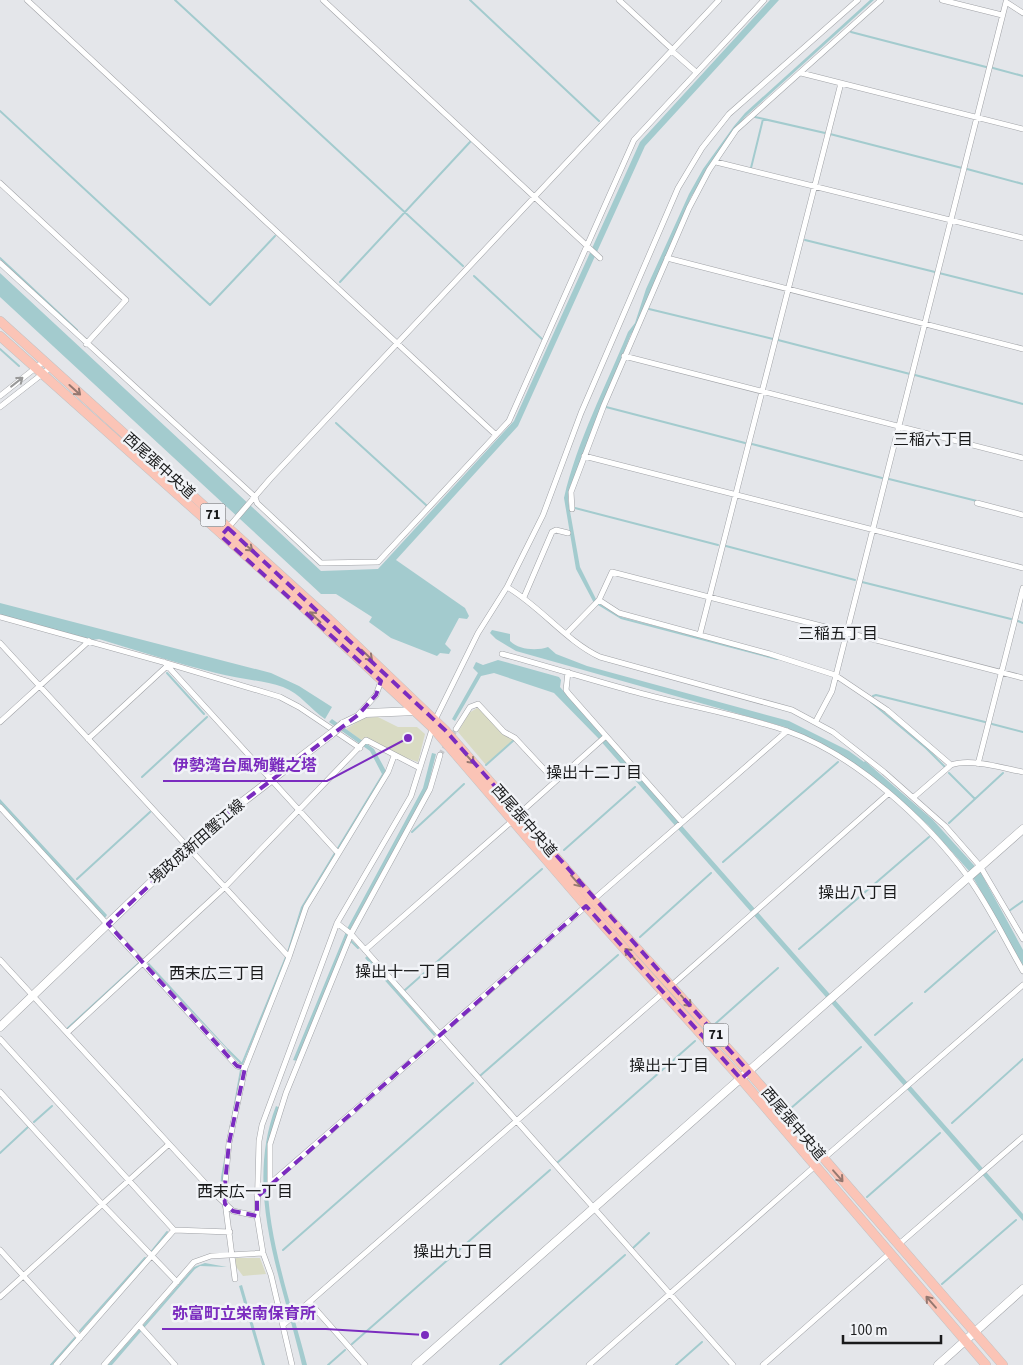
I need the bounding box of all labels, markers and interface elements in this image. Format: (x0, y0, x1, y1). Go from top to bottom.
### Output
one-way arrow (11, 377, 24, 388)
one-way arrow (68, 384, 81, 396)
street label: 西尾張中央道 (119, 428, 199, 504)
district label: 三稲六丁目 (893, 429, 973, 451)
road number: 71 (200, 504, 226, 526)
one-way arrow (241, 540, 254, 551)
one-way arrow (308, 611, 321, 623)
district label: 三稲五丁目 (798, 623, 878, 645)
one-way arrow (361, 649, 373, 662)
callout: 伊勢湾台風殉難之塔 (163, 750, 327, 781)
one-way arrow (464, 751, 475, 764)
text: 伊勢湾台風殉難之塔 (172, 755, 317, 777)
district label: 操出十二丁目 (546, 762, 642, 784)
street label: 西尾張中央道 (487, 780, 561, 862)
street label: 境政成新田蟹江線 (145, 795, 249, 889)
one-way arrow (571, 874, 582, 887)
district label: 操出八丁目 (818, 882, 898, 904)
one-way arrow (624, 948, 636, 961)
district label: 操出十一丁目 (355, 961, 451, 983)
district label: 西末広三丁目 (169, 963, 265, 985)
one-way arrow (680, 994, 691, 1007)
road number: 71 (704, 1024, 728, 1046)
district label: 操出十丁目 (629, 1055, 709, 1077)
street label: 西尾張中央道 (756, 1083, 830, 1165)
one-way arrow (832, 1170, 844, 1183)
district label: 西末広一丁目 (197, 1181, 293, 1203)
district label: 操出九丁目 (413, 1241, 493, 1263)
one-way arrow (925, 1296, 936, 1309)
callout: 弥富町立栄南保育所 (162, 1298, 326, 1329)
text: 弥富町立栄南保育所 (172, 1303, 316, 1325)
scale bar (843, 1312, 940, 1344)
text: 100 m (850, 1320, 888, 1341)

